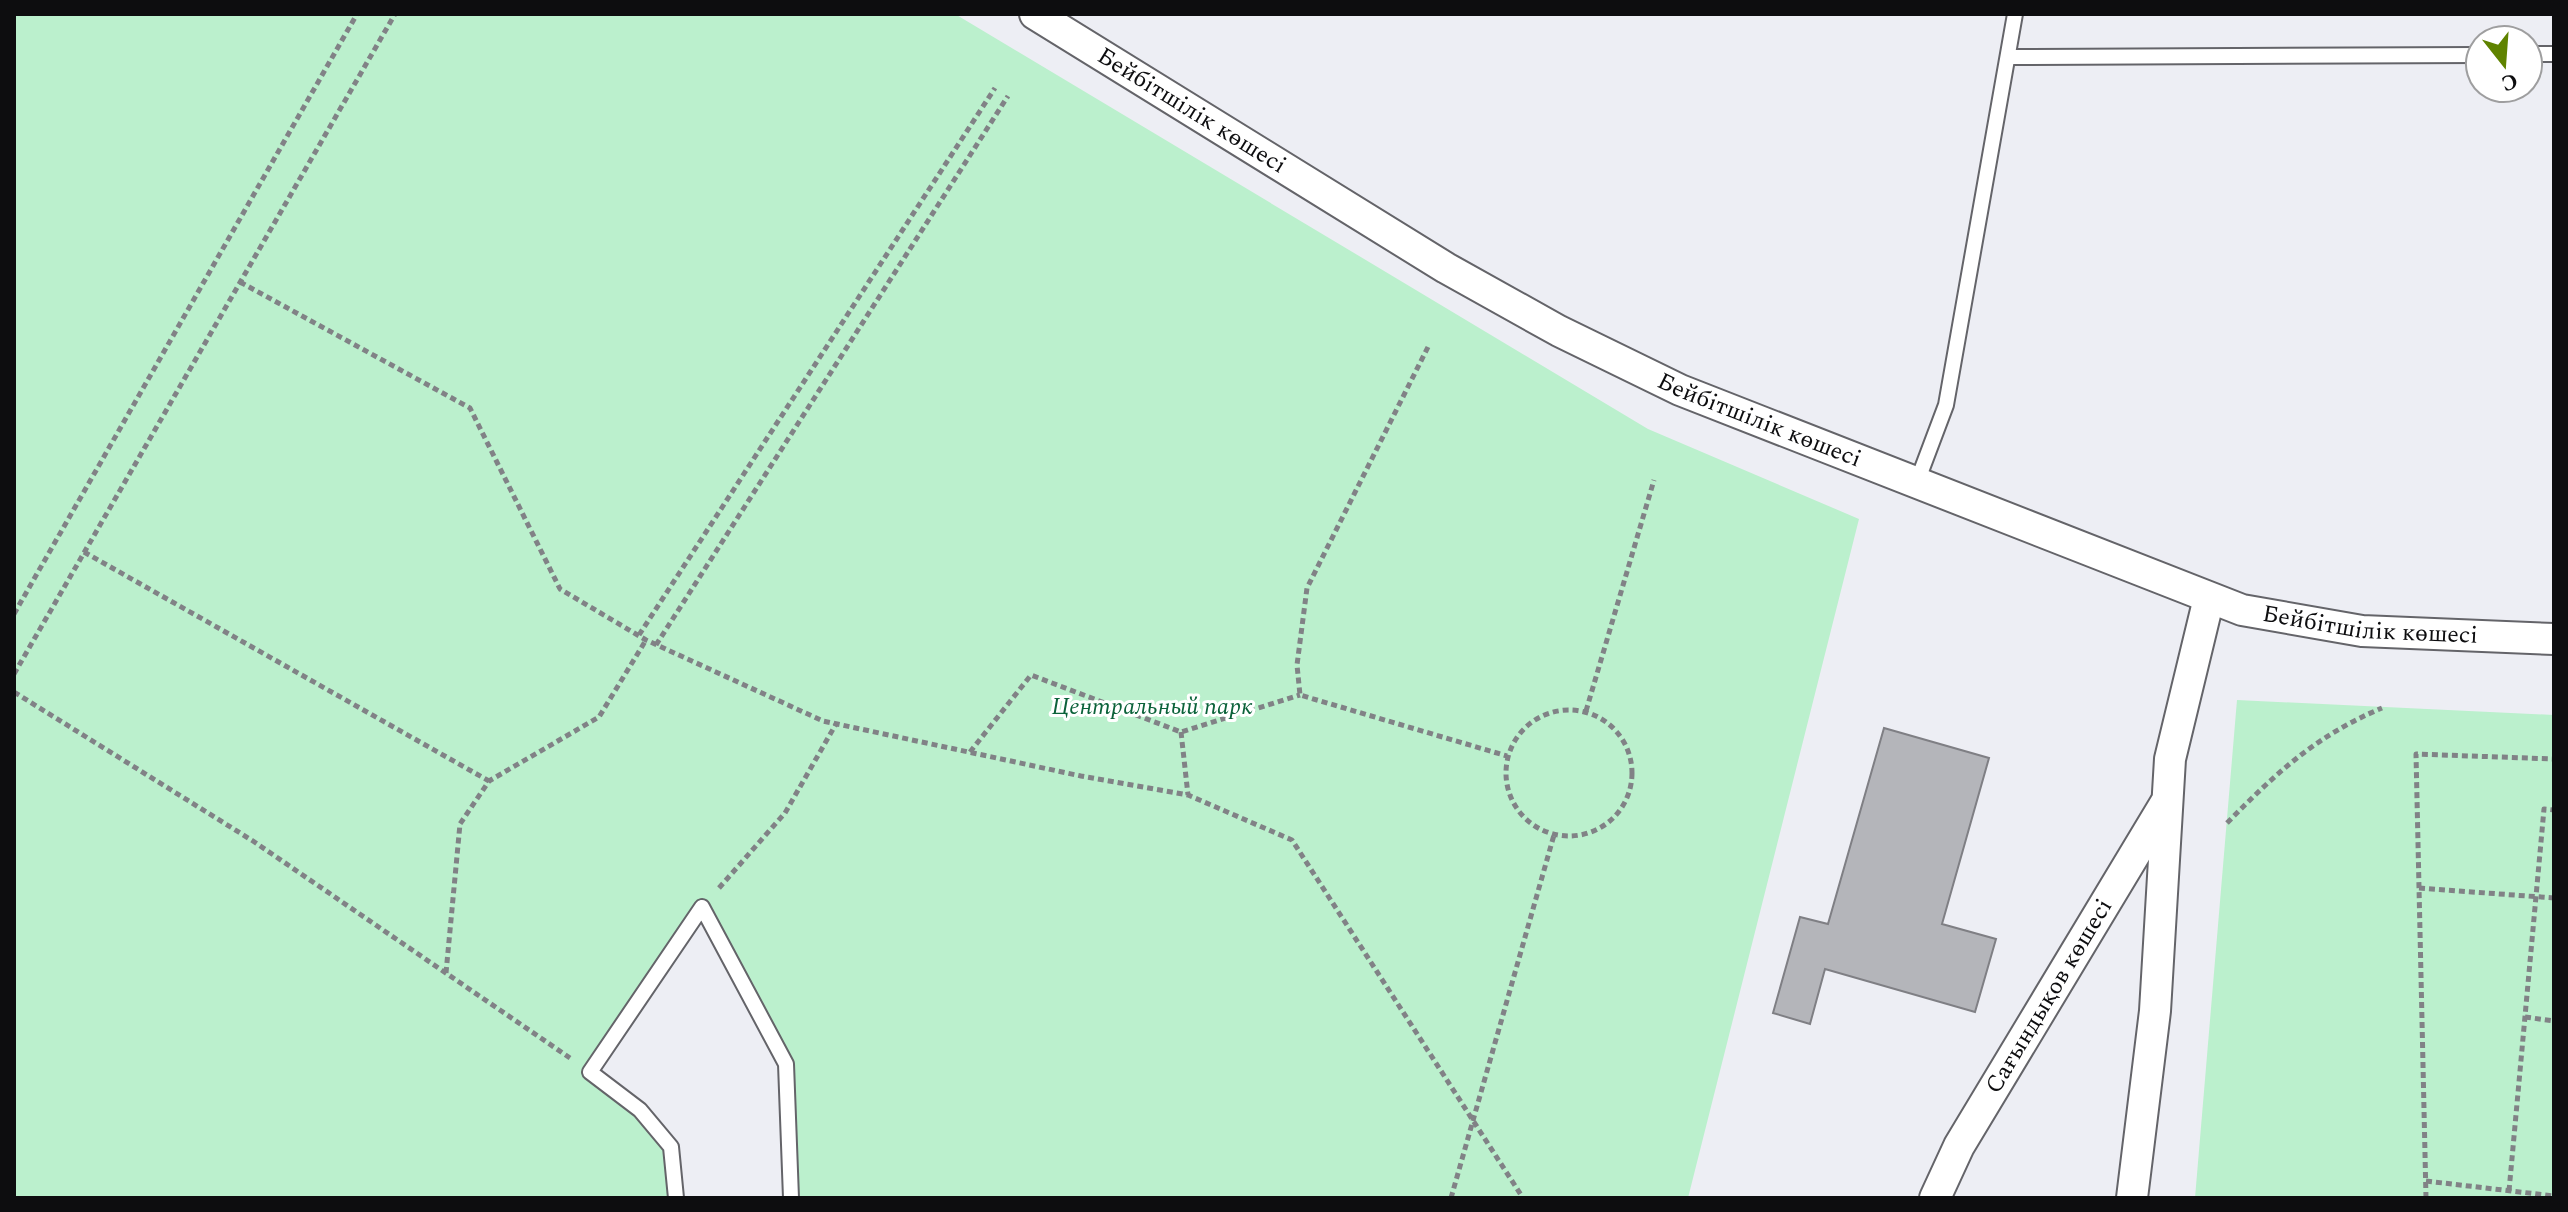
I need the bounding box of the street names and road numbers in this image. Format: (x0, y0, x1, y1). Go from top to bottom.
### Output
street label: Бейбітшілік көшесі (1090, 38, 1293, 183)
street label: Бейбітшілік көшесі (1651, 364, 1867, 477)
street label: Бейбітшілік көшесі (2260, 596, 2479, 654)
street label: Сағындықов көшесі (1976, 892, 2122, 1101)

